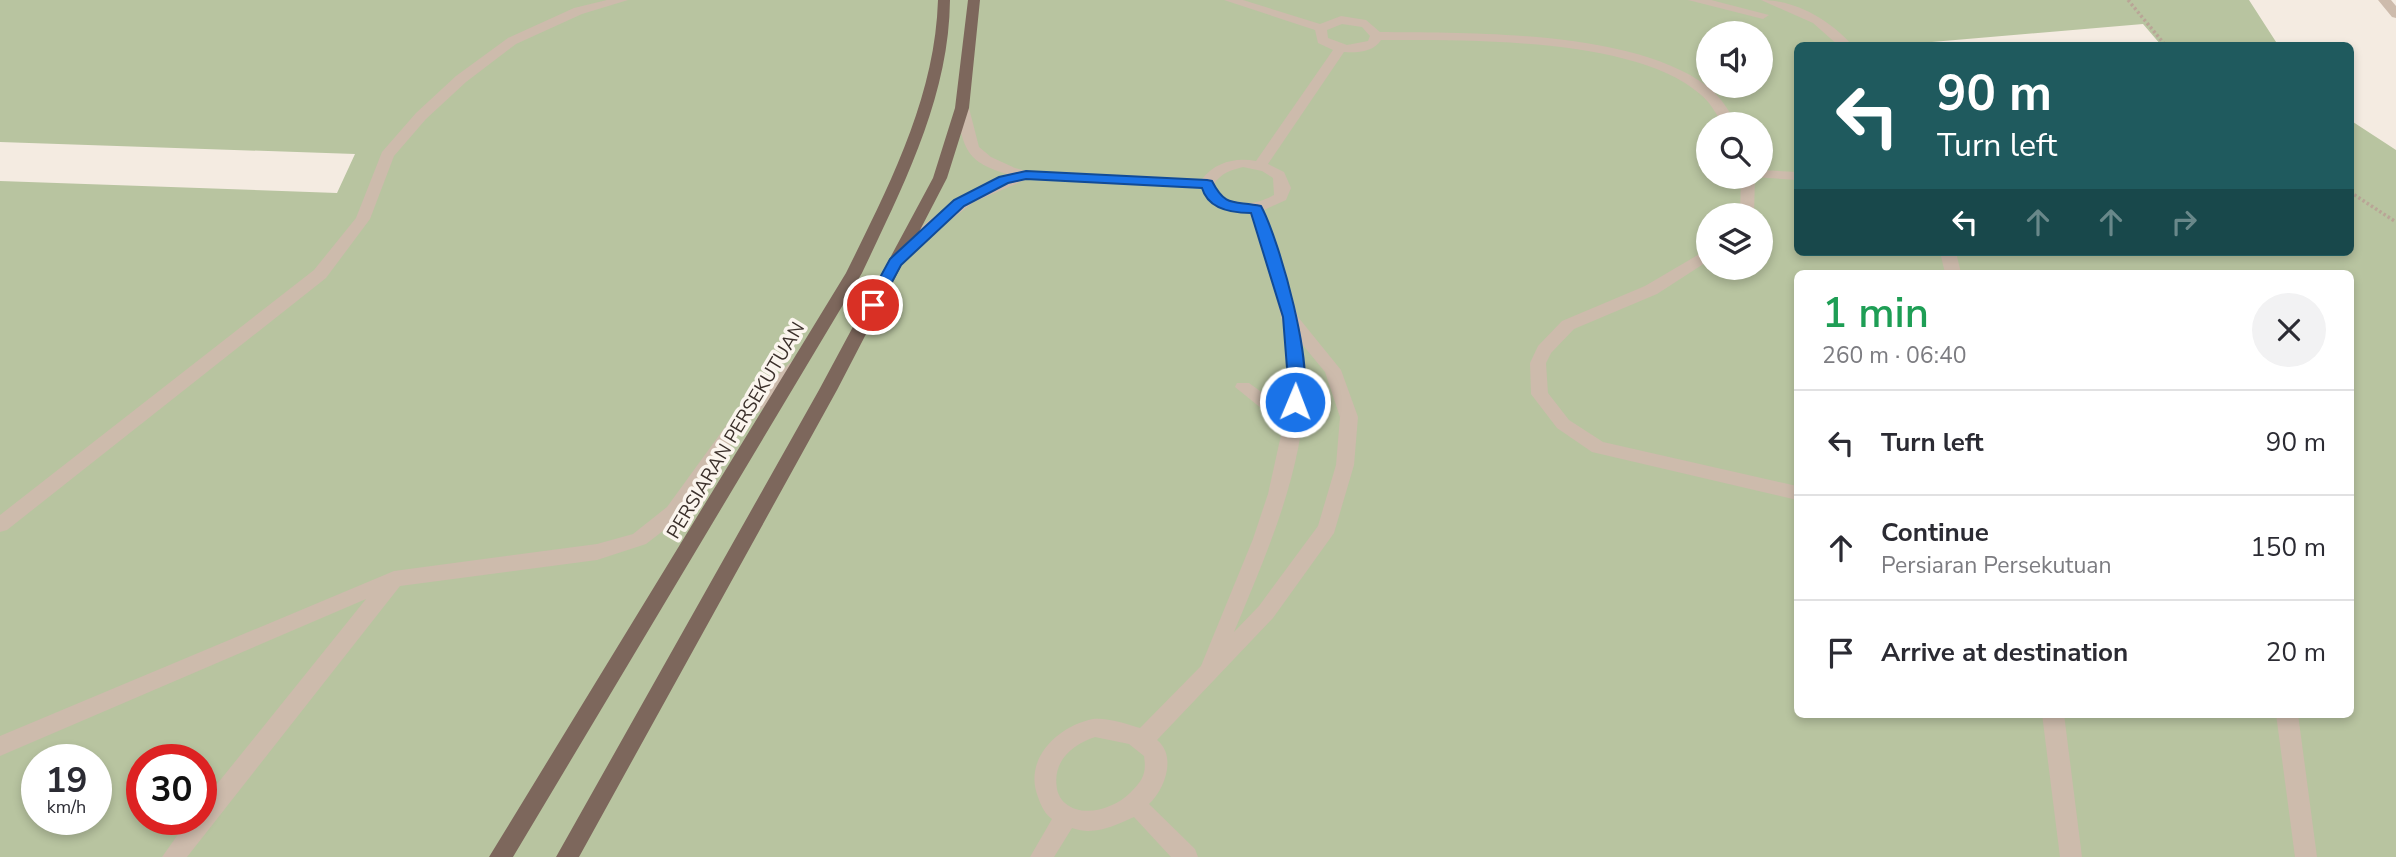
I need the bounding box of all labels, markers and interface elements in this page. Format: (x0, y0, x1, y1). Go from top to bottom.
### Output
map controls (1696, 21, 1773, 280)
button: sound (1696, 21, 1773, 98)
text: 90 m (1937, 60, 2052, 127)
icon: left (1822, 70, 1913, 161)
button: search (1696, 112, 1773, 189)
text: Turn left (1937, 124, 2057, 167)
button: layers (1696, 203, 1773, 280)
icon: left (1946, 203, 1984, 241)
icon: ahead (2019, 203, 2057, 241)
icon: ahead (2092, 203, 2130, 241)
icon: right (2165, 203, 2203, 241)
pin (843, 275, 903, 335)
text: 1 min (1822, 285, 1929, 342)
icon: arrive (854, 286, 892, 324)
button: close (2252, 293, 2326, 367)
street label: PERSIARAN PERSEKUTUAN (661, 317, 811, 544)
text: 260 m · 06:40 (1822, 340, 1967, 371)
position arrow (1258, 365, 1332, 439)
icon: left (1822, 424, 1860, 462)
text: Turn left (1881, 425, 1984, 460)
text: 90 m (2266, 425, 2326, 460)
text: Continue (1881, 515, 1989, 550)
icon: ahead (1822, 529, 1860, 567)
text: 150 m (2250, 530, 2326, 565)
text: Persiaran Persekutuan (1881, 550, 2112, 581)
icon: arrive (1822, 634, 1860, 672)
text: Arrive at destination (1881, 635, 2128, 670)
text: 20 m (2266, 635, 2326, 670)
speed limit sign: 30 (126, 744, 217, 835)
text: 19 (45, 757, 88, 804)
text: km/h (47, 795, 86, 819)

